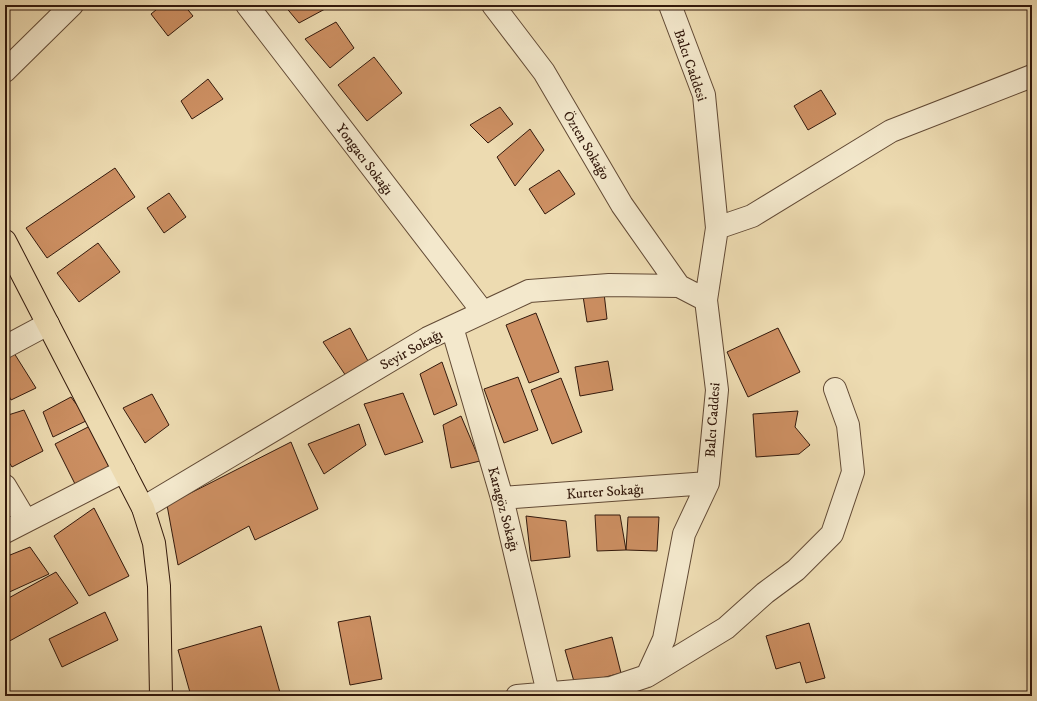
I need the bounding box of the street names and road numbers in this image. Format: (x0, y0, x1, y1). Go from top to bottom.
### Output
street label: Balcı Caddesi (669, 27, 711, 104)
street label: Özten Sokağo (559, 108, 614, 183)
street label: Yongacı Sokağı (331, 120, 397, 199)
street label: Seyir Sokağı (377, 325, 446, 374)
street label: Balcı Caddesi (701, 382, 725, 458)
street label: Karagöz Sokağı (483, 465, 523, 554)
street label: Kurter Sokağı (566, 480, 645, 504)

